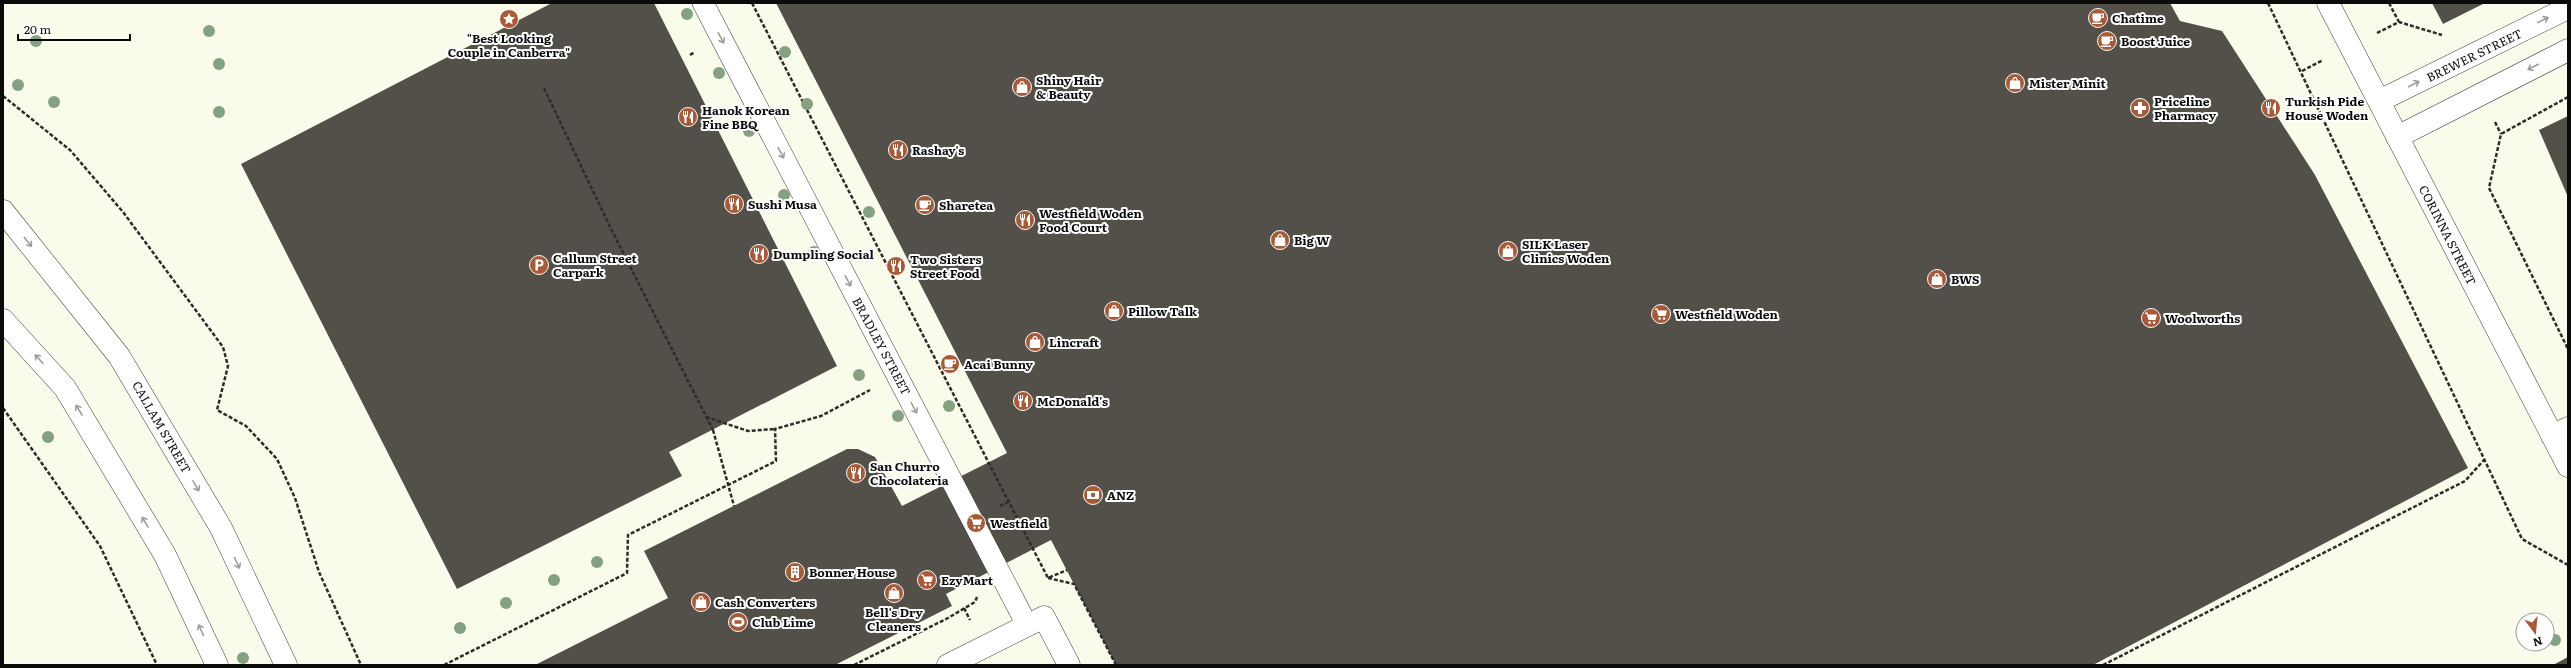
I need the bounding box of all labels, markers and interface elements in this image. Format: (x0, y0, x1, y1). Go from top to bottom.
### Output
cafe icon: Chatime (2087, 7, 2109, 29)
place icon: "Best Looking Couple in Canberra" (498, 8, 520, 30)
place label: Chatime (2112, 9, 2164, 27)
scale bar (18, 16, 130, 42)
one-way arrow (2537, 16, 2549, 23)
text: 20 m (24, 20, 51, 38)
street label: BREWER STREET (2423, 24, 2525, 86)
place label: "Best Looking Couple in Canberra" (448, 29, 570, 61)
cafe icon: Boost Juice (2096, 30, 2118, 52)
one-way arrow (718, 31, 725, 43)
place label: Boost Juice (2121, 32, 2190, 50)
one-way arrow (2527, 64, 2539, 72)
place label: Shiny Hair & Beauty (1036, 71, 1102, 103)
shop icon: Mister Minit (2004, 72, 2026, 94)
place label: Mister Minit (2029, 74, 2106, 92)
shop icon: Shiny Hair & Beauty (1011, 76, 1033, 98)
one-way arrow (2408, 80, 2420, 87)
place label: Priceline Pharmacy (2154, 92, 2217, 124)
place label: Turkish Pide House Woden (2285, 92, 2369, 124)
pharmacy icon: Priceline Pharmacy (2129, 97, 2151, 119)
restaurant icon: Turkish Pide House Woden (2260, 97, 2282, 119)
place label: Hanok Korean Fine BBQ (702, 101, 791, 133)
restaurant icon: Hanok Korean Fine BBQ (677, 106, 699, 128)
restaurant icon: Rashay's (887, 139, 909, 161)
place label: Rashay's (912, 141, 964, 159)
one-way arrow (778, 147, 786, 159)
street label: CORINNA STREET (2415, 182, 2481, 288)
restaurant icon: Sushi Musa (723, 193, 745, 215)
cafe icon: Sharetea (914, 194, 936, 216)
place label: Sushi Musa (748, 195, 817, 213)
place label: Sharetea (939, 196, 993, 214)
place label: Westfield Woden Food Court (1039, 204, 1143, 236)
restaurant icon: Westfield Woden Food Court (1014, 209, 1036, 231)
shop icon: Big W (1269, 229, 1291, 251)
place label: Big W (1294, 231, 1330, 249)
place label: SILK Laser Clinics Woden (1522, 235, 1610, 267)
one-way arrow (23, 236, 32, 247)
shop icon: SILK Laser Clinics Woden (1497, 240, 1519, 262)
restaurant icon: Dumpling Social (748, 243, 770, 265)
place label: Dumpling Social (773, 245, 875, 263)
place label: Callum Street Carpark (553, 249, 638, 281)
place label: Two Sisters Street Food (910, 250, 981, 282)
parking icon: Callum Street Carpark (528, 254, 550, 276)
restaurant icon: Two Sisters Street Food (885, 255, 907, 277)
shop icon: BWS (1926, 268, 1948, 290)
place label: BWS (1951, 270, 1979, 288)
one-way arrow (845, 274, 852, 286)
street label: BRADLEY STREET (848, 294, 916, 398)
shop icon: Pillow Talk (1103, 300, 1125, 322)
place label: Pillow Talk (1128, 302, 1198, 320)
supermarket icon: Westfield Woden (1650, 303, 1672, 325)
place label: Westfield Woden (1675, 305, 1779, 323)
supermarket icon: Woolworths (2140, 307, 2162, 329)
place label: Woolworths (2165, 309, 2240, 327)
shop icon: Lincraft (1024, 331, 1046, 353)
place label: Lincraft (1049, 333, 1099, 351)
cafe icon: Acai Bunny (939, 353, 961, 375)
one-way arrow (34, 354, 44, 364)
place label: Acai Bunny (964, 355, 1034, 373)
street label: CALLAM STREET (128, 378, 196, 477)
restaurant icon: McDonald's (1012, 390, 1034, 412)
place label: McDonald's (1037, 392, 1108, 410)
one-way arrow (911, 402, 919, 414)
one-way arrow (74, 404, 82, 416)
place label: San Churro Chocolateria (870, 457, 949, 489)
restaurant icon: San Churro Chocolateria (845, 462, 867, 484)
one-way arrow (192, 480, 200, 492)
bank icon: ANZ (1082, 484, 1104, 506)
place label: ANZ (1107, 486, 1134, 504)
supermarket icon: Westfield (965, 512, 987, 534)
place label: Westfield (990, 514, 1048, 532)
one-way arrow (141, 516, 149, 528)
one-way arrow (234, 557, 242, 569)
building icon: Bonner House (784, 561, 806, 583)
place label: Bonner House (809, 563, 895, 581)
supermarket icon: EzyMart (916, 569, 938, 591)
place label: EzyMart (941, 571, 994, 589)
shop icon: Bell's Dry Cleaners (883, 582, 905, 604)
shop icon: Cash Converters (690, 591, 712, 613)
place label: Cash Converters (715, 593, 815, 611)
place label: Bell's Dry Cleaners (865, 603, 924, 635)
sports icon: Club Lime (727, 611, 749, 633)
north arrow (2515, 612, 2555, 652)
place label: Club Lime (752, 613, 814, 631)
one-way arrow (197, 624, 204, 636)
text: N (2531, 634, 2545, 652)

